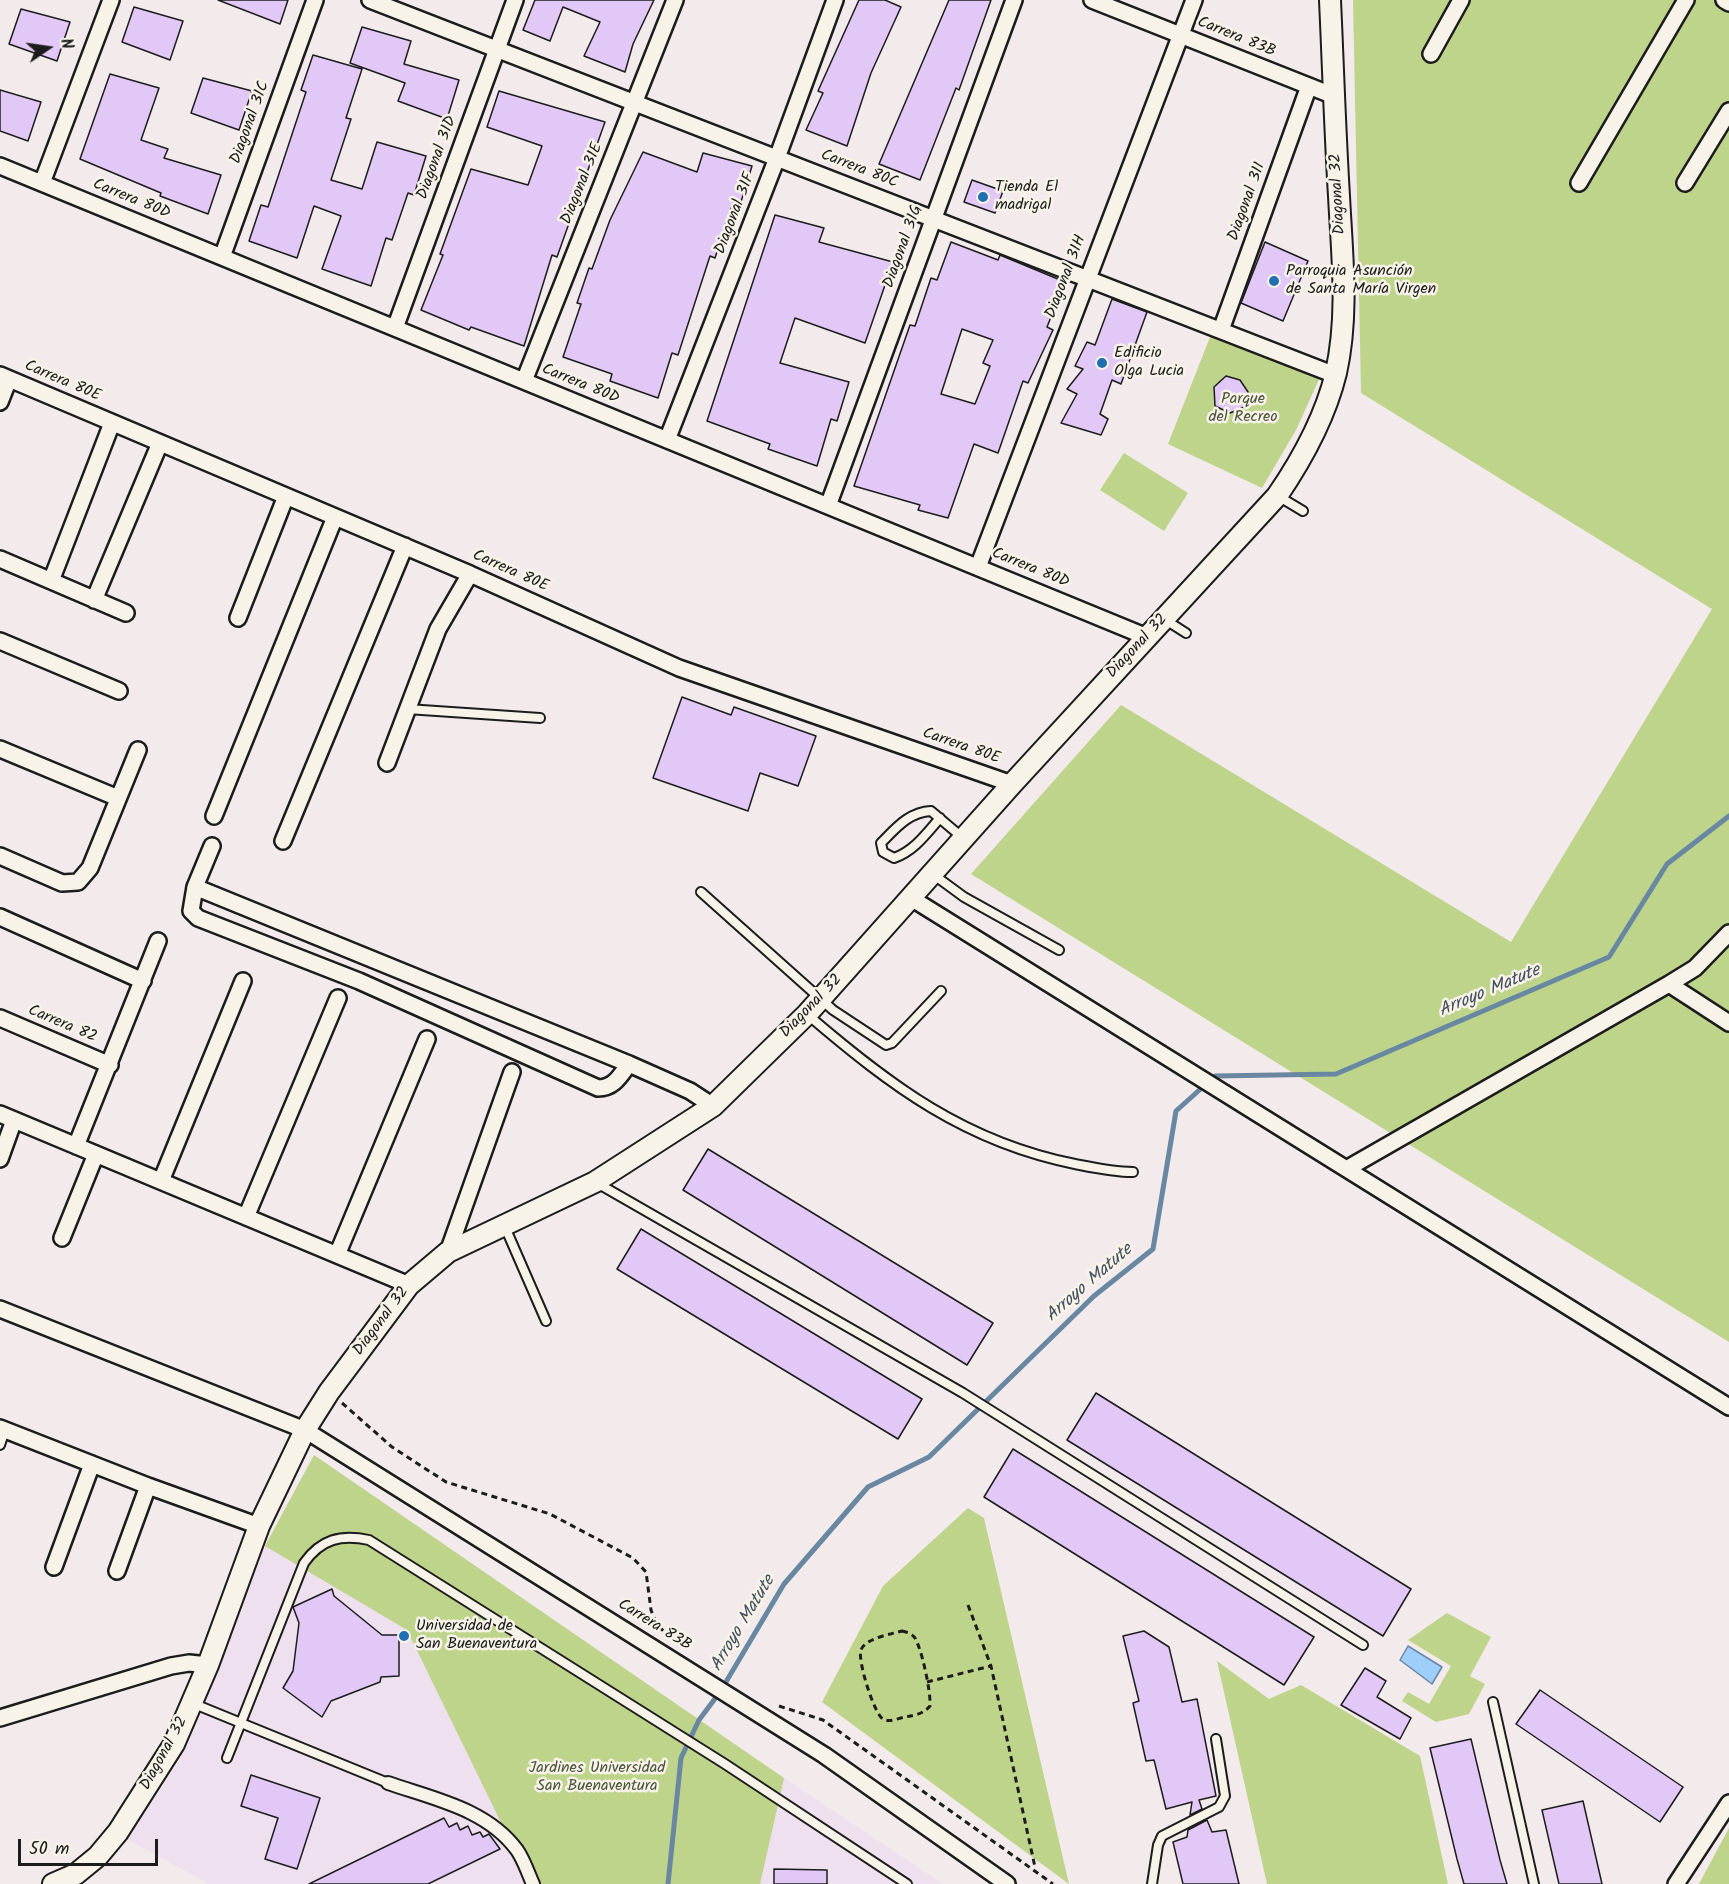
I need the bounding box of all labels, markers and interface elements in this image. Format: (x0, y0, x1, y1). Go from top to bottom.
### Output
street label: Carrera 83B (1194, 14, 1278, 62)
north arrow (18, 18, 78, 78)
text: N (53, 36, 79, 52)
street label: Diagonal 31C (227, 79, 275, 167)
street label: Diagonal 31D (414, 114, 462, 202)
street label: Diagonal 31E (558, 140, 608, 228)
street label: Carrera 80C (818, 146, 900, 194)
street label: Diagonal 32 (1327, 153, 1351, 235)
street label: Diagonal 31I (1225, 160, 1271, 244)
street label: Diagonal 31F (712, 171, 760, 257)
street label: Carrera 80D (89, 176, 173, 224)
place label: Tienda El madrigal (995, 178, 1058, 216)
marker: Tienda El madrigal (976, 190, 990, 204)
street label: Diagonal 31G (880, 203, 928, 291)
street label: Diagonal 31H (1042, 233, 1092, 321)
place label: Parroquia Asunción de Santa María Virgen (1286, 262, 1436, 300)
marker: Parroquia Asunción de Santa María Virgen (1267, 274, 1281, 288)
place label: Edificio Olga Lucia (1114, 344, 1184, 382)
marker: Edificio Olga Lucia (1095, 356, 1109, 370)
street label: Carrera 80E (21, 357, 103, 407)
street label: Carrera 80D (538, 361, 622, 409)
park label: Parque del Recreo (1209, 390, 1277, 428)
street label: Carrera 80D (988, 545, 1072, 593)
street label: Carrera 80E (469, 547, 551, 597)
street label: Diagonal 32 (1103, 611, 1173, 683)
street label: Carrera 80E (920, 725, 1002, 769)
water label: Arroyo Matute (1436, 961, 1544, 1023)
street label: Diagonal 32 (777, 971, 847, 1043)
street label: Carrera 82 (25, 1002, 99, 1048)
water label: Arroyo Matute (1042, 1240, 1138, 1328)
street label: Diagonal 32 (350, 1284, 414, 1360)
water label: Arroyo Matute (707, 1572, 781, 1676)
street label: Carrera 83B (614, 1596, 694, 1656)
place label: Universidad de San Buenaventura (416, 1617, 537, 1655)
marker: Universidad de San Buenaventura (397, 1629, 411, 1643)
street label: Diagonal 32 (137, 1714, 193, 1794)
park label: Jardines Universidad San Buenaventura (529, 1759, 665, 1797)
scale bar (21, 1827, 160, 1865)
text: 50 m (29, 1835, 69, 1864)

